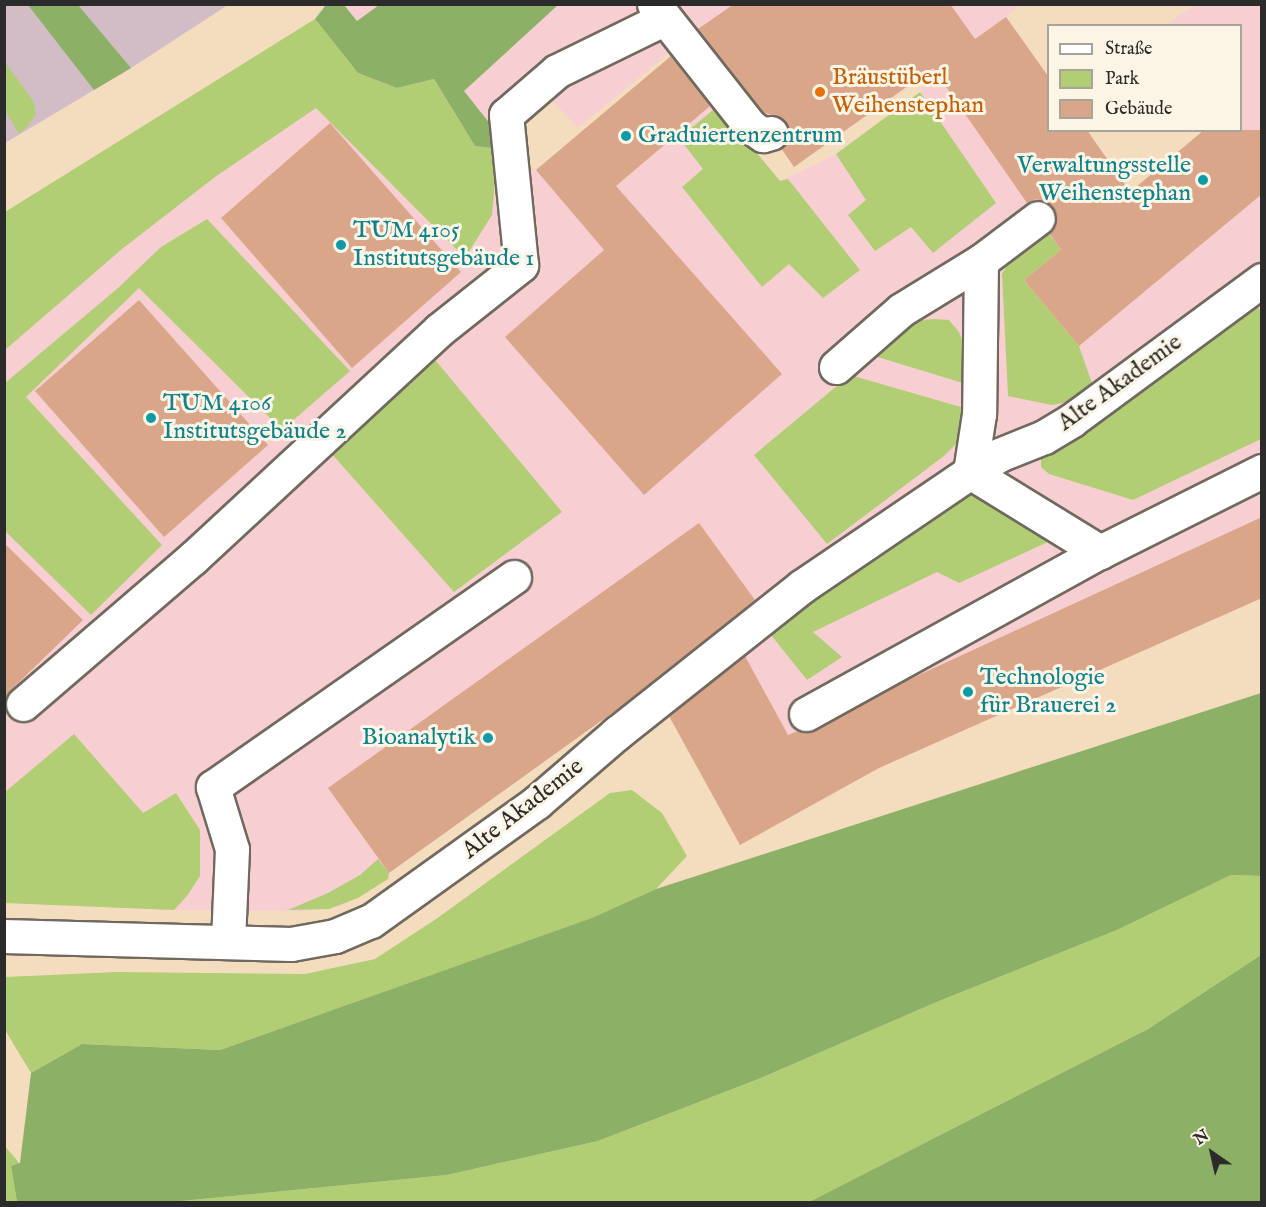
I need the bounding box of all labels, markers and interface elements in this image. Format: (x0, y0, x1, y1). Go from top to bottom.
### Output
legend (1047, 24, 1242, 132)
text: Straße (1105, 38, 1152, 61)
place label: Bräustüberl Weihenstephan (832, 64, 984, 120)
text: Park (1105, 68, 1139, 91)
marker: Bräustüberl Weihenstephan (813, 85, 827, 99)
text: Gebäude (1105, 98, 1172, 121)
place label: Graduiertenzentrum (638, 122, 843, 150)
marker: Graduiertenzentrum (619, 129, 633, 143)
place label: Verwaltungsstelle Weihenstephan (1017, 152, 1191, 208)
marker: Verwaltungsstelle Weihenstephan (1196, 173, 1210, 187)
place label: TUM 4105 Institutsgebäude 1 (353, 217, 534, 273)
marker: TUM 4105 Institutsgebäude 1 (334, 238, 348, 252)
street label: Alte Akademie (1052, 328, 1188, 438)
place label: TUM 4106 Institutsgebäude 2 (163, 390, 346, 446)
marker: TUM 4106 Institutsgebäude 2 (144, 411, 158, 425)
place label: Technologie für Brauerei 2 (980, 664, 1116, 720)
marker: Technologie für Brauerei 2 (961, 685, 975, 699)
place label: Bioanalytik (362, 724, 476, 752)
marker: Bioanalytik (481, 731, 495, 745)
street label: Alte Akademie (456, 753, 590, 865)
north arrow (1182, 1123, 1242, 1183)
text: N (1191, 1126, 1213, 1150)

